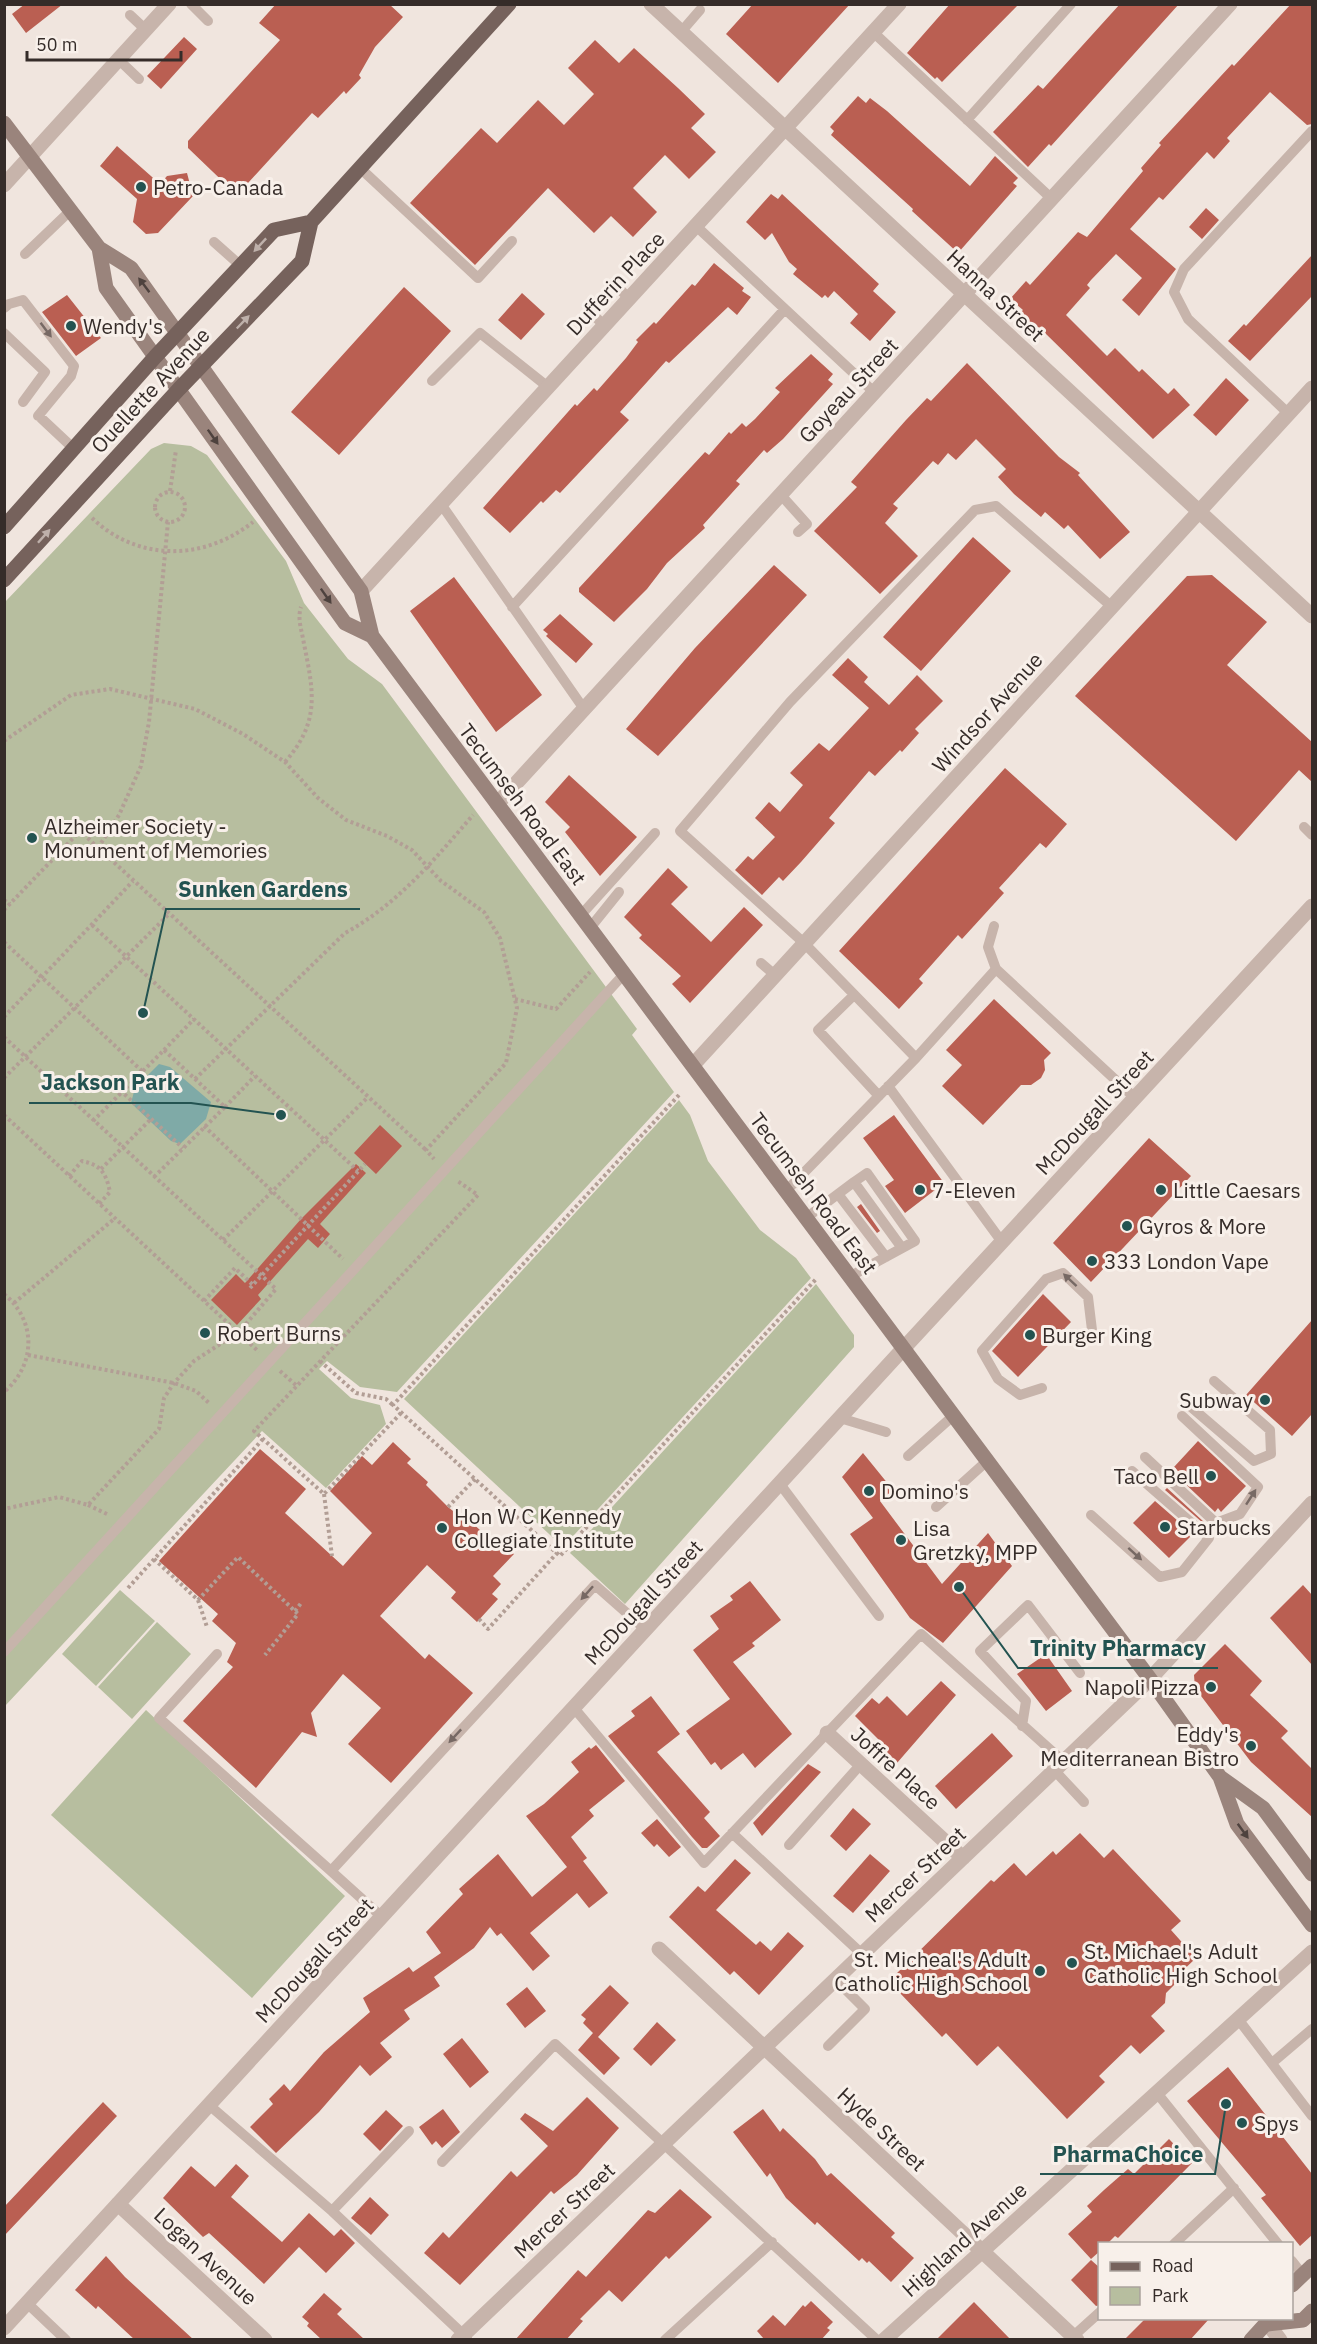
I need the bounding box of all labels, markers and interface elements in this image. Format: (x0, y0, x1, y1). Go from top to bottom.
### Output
scale bar (27, 24, 182, 62)
text: 50 m (36, 33, 78, 56)
place label: Petro-Canada (153, 173, 283, 201)
marker: Petro-Canada (134, 180, 148, 194)
street label: Dufferin Place (560, 225, 670, 341)
one-way arrow (253, 238, 267, 253)
street label: Hanna Street (941, 243, 1051, 347)
one-way arrow (138, 277, 150, 292)
place label: Wendy's (83, 312, 163, 340)
one-way arrow (236, 315, 250, 330)
marker: Wendy's (64, 319, 78, 333)
street label: Ouellette Avenue (84, 321, 216, 459)
one-way arrow (40, 322, 52, 338)
street label: Goyeau Street (792, 332, 904, 448)
one-way arrow (207, 428, 219, 444)
one-way arrow (37, 529, 51, 544)
one-way arrow (320, 587, 332, 603)
street label: Windsor Avenue (925, 646, 1049, 778)
street label: Tecumseh Road East (453, 717, 593, 891)
place label: Alzheimer Society - Monument of Memories (44, 812, 268, 864)
marker: Alzheimer Society - Monument of Memories (25, 831, 39, 845)
callout: Sunken Gardens (166, 869, 360, 909)
text: Sunken Gardens (178, 874, 348, 903)
street label: McDougall Street (1029, 1043, 1159, 1181)
callout: Jackson Park (29, 1063, 191, 1103)
text: Jackson Park (41, 1067, 180, 1096)
street label: Tecumseh Road East (744, 1106, 884, 1280)
place label: 7-Eleven (932, 1176, 1016, 1204)
place label: Little Caesars (1173, 1176, 1301, 1204)
marker: 7-Eleven (913, 1183, 927, 1197)
marker: Little Caesars (1154, 1183, 1168, 1197)
place label: Gyros & More (1139, 1212, 1266, 1240)
marker: Gyros & More (1120, 1219, 1134, 1233)
place label: 333 London Vape (1104, 1247, 1269, 1275)
marker: 333 London Vape (1085, 1254, 1099, 1268)
one-way arrow (1063, 1274, 1078, 1287)
place label: Robert Burns (217, 1319, 341, 1347)
place label: Burger King (1042, 1321, 1152, 1349)
marker: Robert Burns (198, 1326, 212, 1340)
marker: Burger King (1023, 1328, 1037, 1342)
place label: Subway (1179, 1386, 1254, 1414)
marker: Subway (1258, 1393, 1272, 1407)
place label: Taco Bell (1114, 1462, 1199, 1490)
marker: Taco Bell (1204, 1469, 1218, 1483)
place label: Domino's (881, 1477, 969, 1505)
marker: Domino's (862, 1484, 876, 1498)
one-way arrow (1245, 1490, 1257, 1506)
place label: Hon W C Kennedy Collegiate Institute (454, 1502, 634, 1554)
place label: Starbucks (1177, 1513, 1271, 1541)
place label: Lisa Gretzky, MPP (913, 1514, 1037, 1566)
marker: Starbucks (1158, 1520, 1172, 1534)
marker: Hon W C Kennedy Collegiate Institute (435, 1521, 449, 1535)
street label: McDougall Street (578, 1533, 708, 1671)
marker: Lisa Gretzky, MPP (894, 1533, 908, 1547)
one-way arrow (1127, 1547, 1142, 1560)
one-way arrow (581, 1585, 594, 1600)
callout: Trinity Pharmacy (1018, 1628, 1218, 1668)
text: Trinity Pharmacy (1030, 1633, 1206, 1662)
place label: Napoli Pizza (1084, 1673, 1199, 1701)
marker: Napoli Pizza (1204, 1680, 1218, 1694)
street label: Joffre Place (845, 1720, 947, 1816)
place label: Eddy's Mediterranean Bistro (1040, 1720, 1239, 1772)
one-way arrow (448, 1729, 462, 1744)
marker: Eddy's Mediterranean Bistro (1244, 1739, 1258, 1753)
street label: Mercer Street (858, 1820, 972, 1928)
one-way arrow (1236, 1823, 1248, 1838)
street label: McDougall Street (249, 1891, 379, 2029)
place label: St. Michael's Adult Catholic High School (1084, 1937, 1278, 1989)
place label: St. Micheal's Adult Catholic High School (834, 1945, 1028, 1997)
marker: St. Michael's Adult Catholic High School (1065, 1956, 1079, 1970)
marker: St. Micheal's Adult Catholic High School (1033, 1964, 1047, 1978)
street label: Hyde Street (832, 2081, 932, 2177)
place label: Spys (1254, 2109, 1299, 2137)
marker: Spys (1235, 2116, 1249, 2130)
callout: PharmaChoice (1040, 2134, 1215, 2174)
text: PharmaChoice (1053, 2139, 1203, 2168)
street label: Mercer Street (507, 2156, 621, 2264)
street label: Highland Avenue (895, 2175, 1033, 2303)
street label: Logan Avenue (148, 2201, 264, 2311)
legend (1098, 2242, 1293, 2320)
text: Road (1152, 2254, 1193, 2277)
text: Park (1152, 2284, 1189, 2307)

